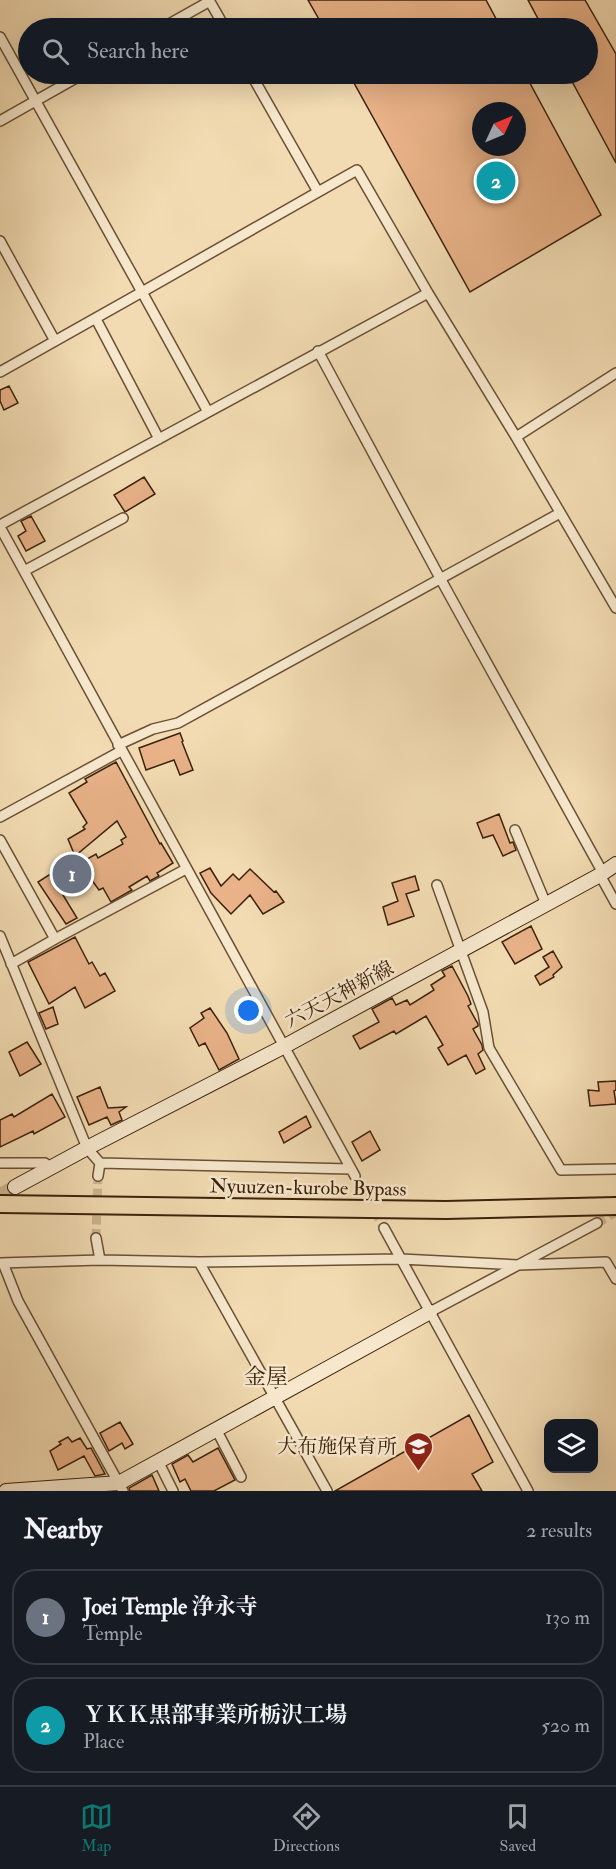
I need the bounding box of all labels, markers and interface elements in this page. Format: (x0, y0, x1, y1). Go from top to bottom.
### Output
search box (18, 18, 598, 84)
icon: search (39, 35, 72, 68)
text: Search here (87, 37, 189, 65)
north arrow (472, 102, 526, 156)
pin: 2 (476, 158, 516, 204)
pin: 1 (52, 852, 92, 896)
street label: 六天天神新線 (280, 955, 398, 1034)
your location (234, 996, 263, 1025)
street label: Nyuuzen-kurobe Bypass (209, 1173, 407, 1203)
district label: 金屋 (244, 1363, 288, 1391)
map controls (544, 1419, 598, 1473)
button: layers (544, 1419, 598, 1473)
school or university icon: 大布施保育所 (402, 1430, 434, 1472)
place label: 大布施保育所 (277, 1434, 397, 1459)
text: Nearby (24, 1514, 102, 1546)
text: 2 results (526, 1518, 592, 1543)
text: Joei Temple 浄永寺 (83, 1593, 258, 1621)
text: 1 (42, 1605, 49, 1630)
text: 130 m (545, 1605, 590, 1630)
text: Temple (83, 1621, 143, 1646)
text: ＹＫＫ黒部事業所栃沢工場 (83, 1701, 347, 1729)
text: 2 (40, 1713, 51, 1738)
text: 520 m (541, 1713, 590, 1738)
text: Place (83, 1729, 124, 1754)
tab: Map (80, 1800, 113, 1856)
tab: Directions (273, 1800, 340, 1856)
tab: Saved (500, 1800, 536, 1856)

